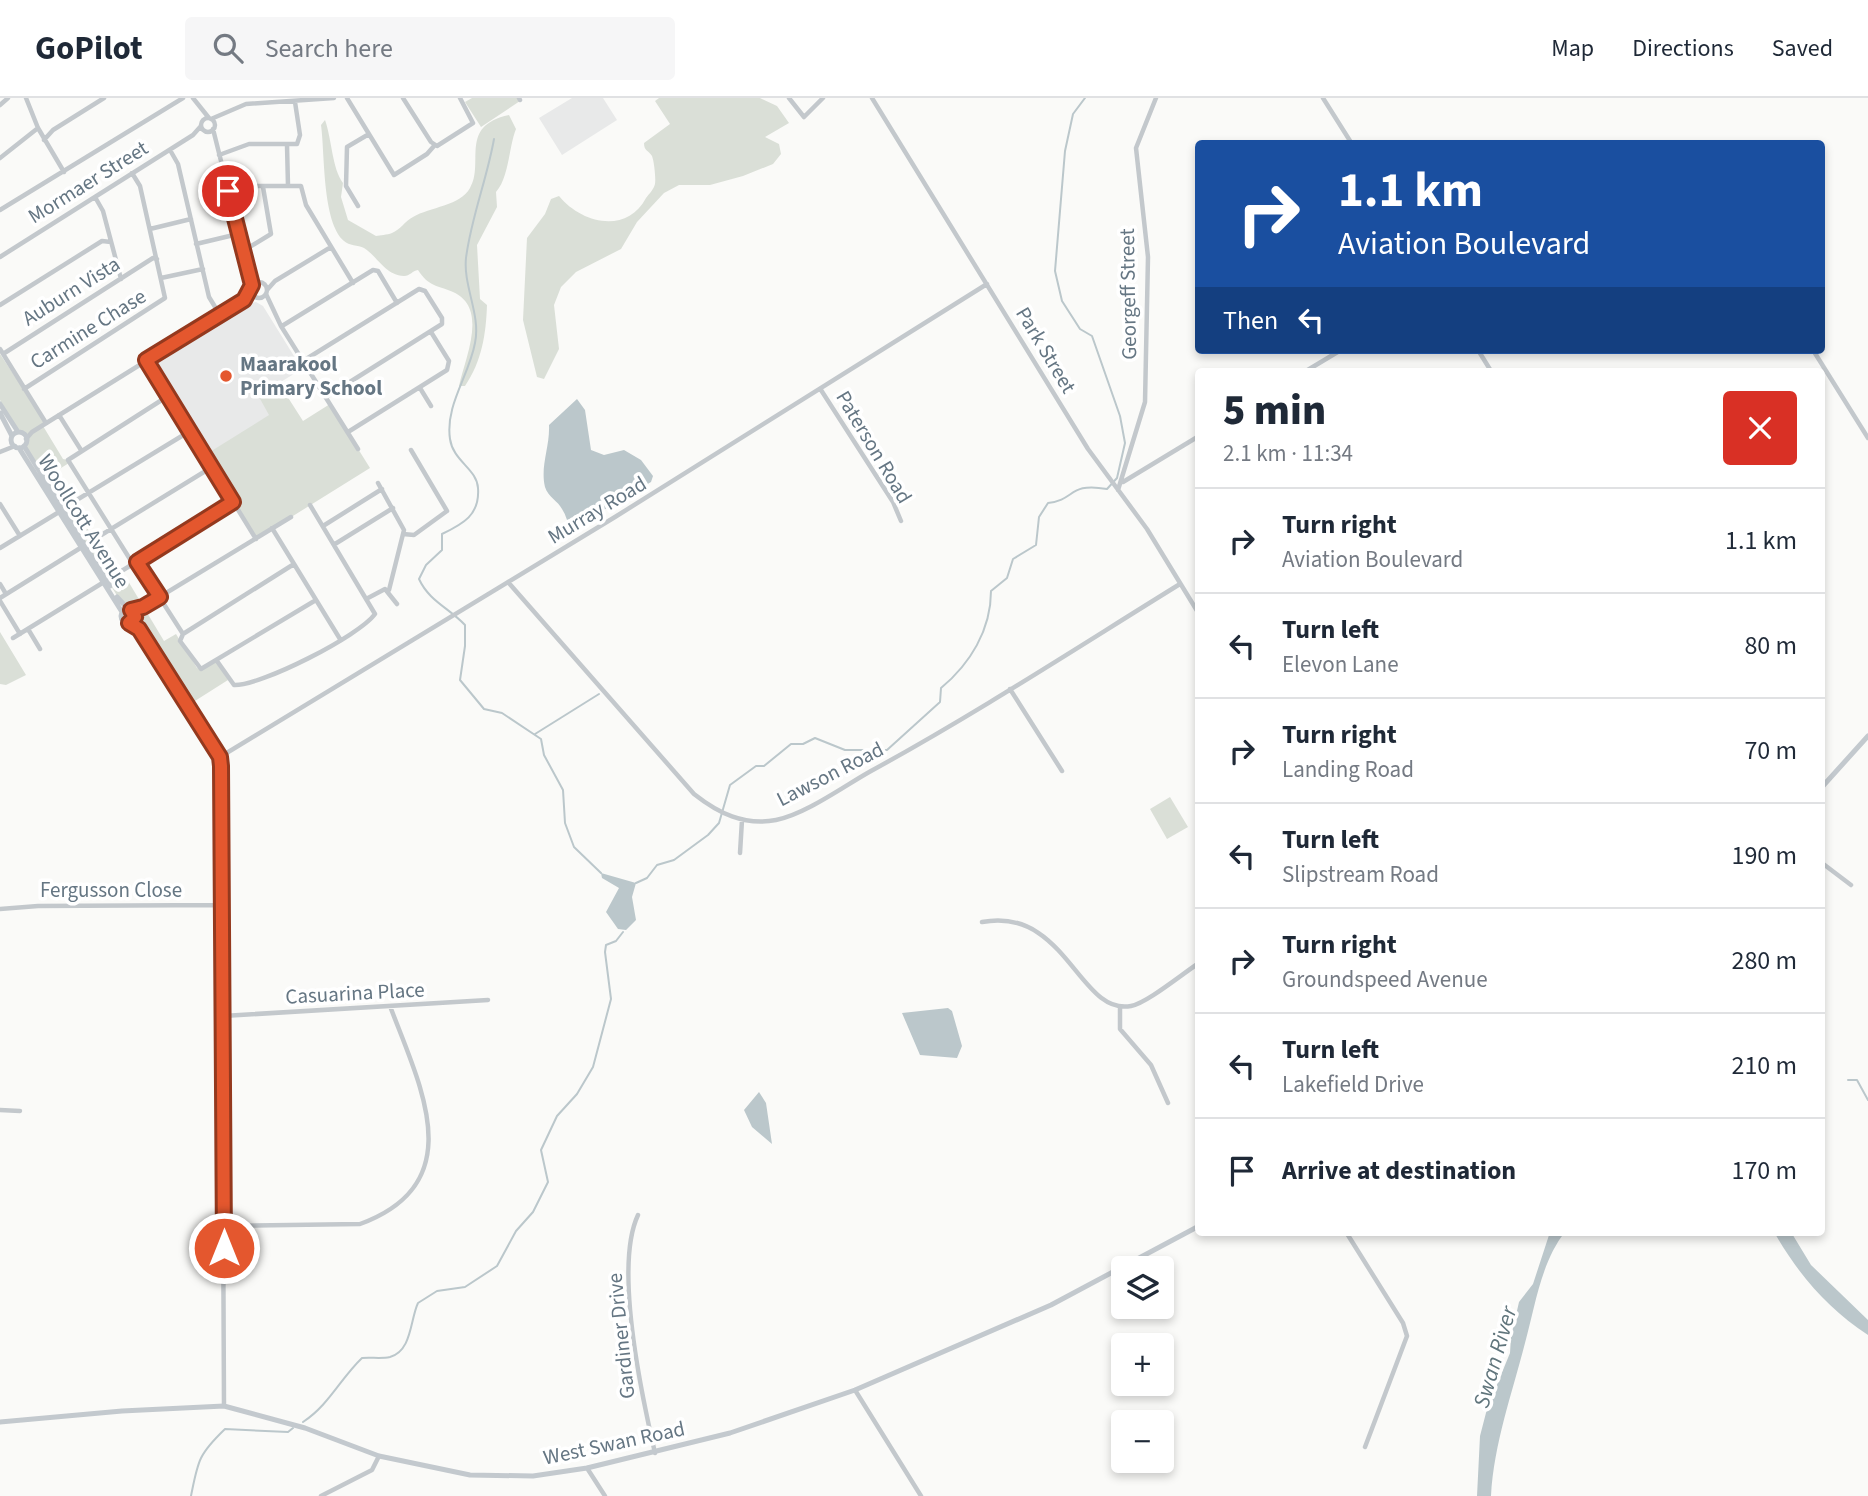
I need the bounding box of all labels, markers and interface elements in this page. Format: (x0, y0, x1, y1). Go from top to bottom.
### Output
search box (185, 17, 675, 80)
text: GoPilot (35, 25, 143, 72)
icon: search (209, 29, 247, 67)
text: Search here (265, 30, 393, 67)
text: Map (1551, 31, 1594, 66)
text: Directions (1632, 31, 1734, 66)
text: Saved (1772, 31, 1833, 66)
street label: Mormaer Street (22, 133, 154, 231)
text: 1.1 km (1338, 156, 1483, 226)
pin (198, 161, 258, 221)
icon: right (1223, 168, 1314, 259)
icon: arrive (209, 172, 247, 210)
text: Aviation Boulevard (1338, 221, 1590, 267)
street label: Georgeff Street (1112, 228, 1144, 360)
street label: Auburn Vista (16, 249, 126, 333)
street label: Carmine Chase (24, 281, 152, 377)
street label: Park Street (1008, 301, 1084, 399)
icon: left (1292, 301, 1330, 339)
text: Then (1223, 302, 1278, 339)
place label: Maarakool Primary School (240, 349, 382, 403)
marker: Maarakool Primary School (218, 368, 234, 384)
text: 5 min (1223, 381, 1326, 441)
street label: Paterson Road (829, 385, 919, 509)
button: close (1723, 391, 1797, 465)
text: 2.1 km · 11:34 (1223, 437, 1353, 470)
street label: Woollcott Avenue (31, 448, 137, 594)
street label: Murray Road (542, 469, 652, 551)
text: Turn right (1282, 506, 1397, 543)
icon: right (1223, 522, 1261, 560)
text: 1.1 km (1725, 522, 1797, 559)
text: Aviation Boulevard (1282, 543, 1463, 576)
text: Turn left (1282, 611, 1379, 648)
icon: left (1223, 627, 1261, 665)
text: 80 m (1744, 627, 1797, 664)
text: Elevon Lane (1282, 648, 1399, 681)
text: Turn right (1282, 716, 1397, 753)
icon: right (1223, 732, 1261, 770)
text: 70 m (1744, 732, 1797, 769)
street label: Lawson Road (771, 734, 889, 814)
text: Landing Road (1282, 753, 1414, 786)
text: Turn left (1282, 821, 1379, 858)
icon: left (1223, 837, 1261, 875)
text: 190 m (1731, 837, 1797, 874)
text: Slipstream Road (1282, 858, 1439, 891)
street label: Fergusson Close (40, 875, 182, 905)
text: Turn right (1282, 926, 1397, 963)
icon: right (1223, 942, 1261, 980)
text: 280 m (1731, 942, 1797, 979)
text: Groundspeed Avenue (1282, 963, 1488, 996)
street label: Casuarina Place (285, 974, 425, 1012)
text: Turn left (1282, 1031, 1379, 1068)
icon: left (1223, 1047, 1261, 1085)
text: 210 m (1731, 1047, 1797, 1084)
text: Lakefield Drive (1282, 1068, 1424, 1101)
icon: arrive (1223, 1152, 1261, 1190)
text: Arrive at destination (1282, 1152, 1516, 1189)
text: 170 m (1731, 1152, 1797, 1189)
position arrow (187, 1211, 261, 1285)
map controls (1111, 1256, 1174, 1473)
button: layers (1111, 1256, 1174, 1319)
street label: Gardiner Drive (599, 1272, 643, 1400)
water label: Swan River (1465, 1301, 1526, 1412)
button: + (1111, 1333, 1174, 1396)
button: − (1111, 1410, 1174, 1473)
street label: West Swan Road (540, 1413, 688, 1473)

